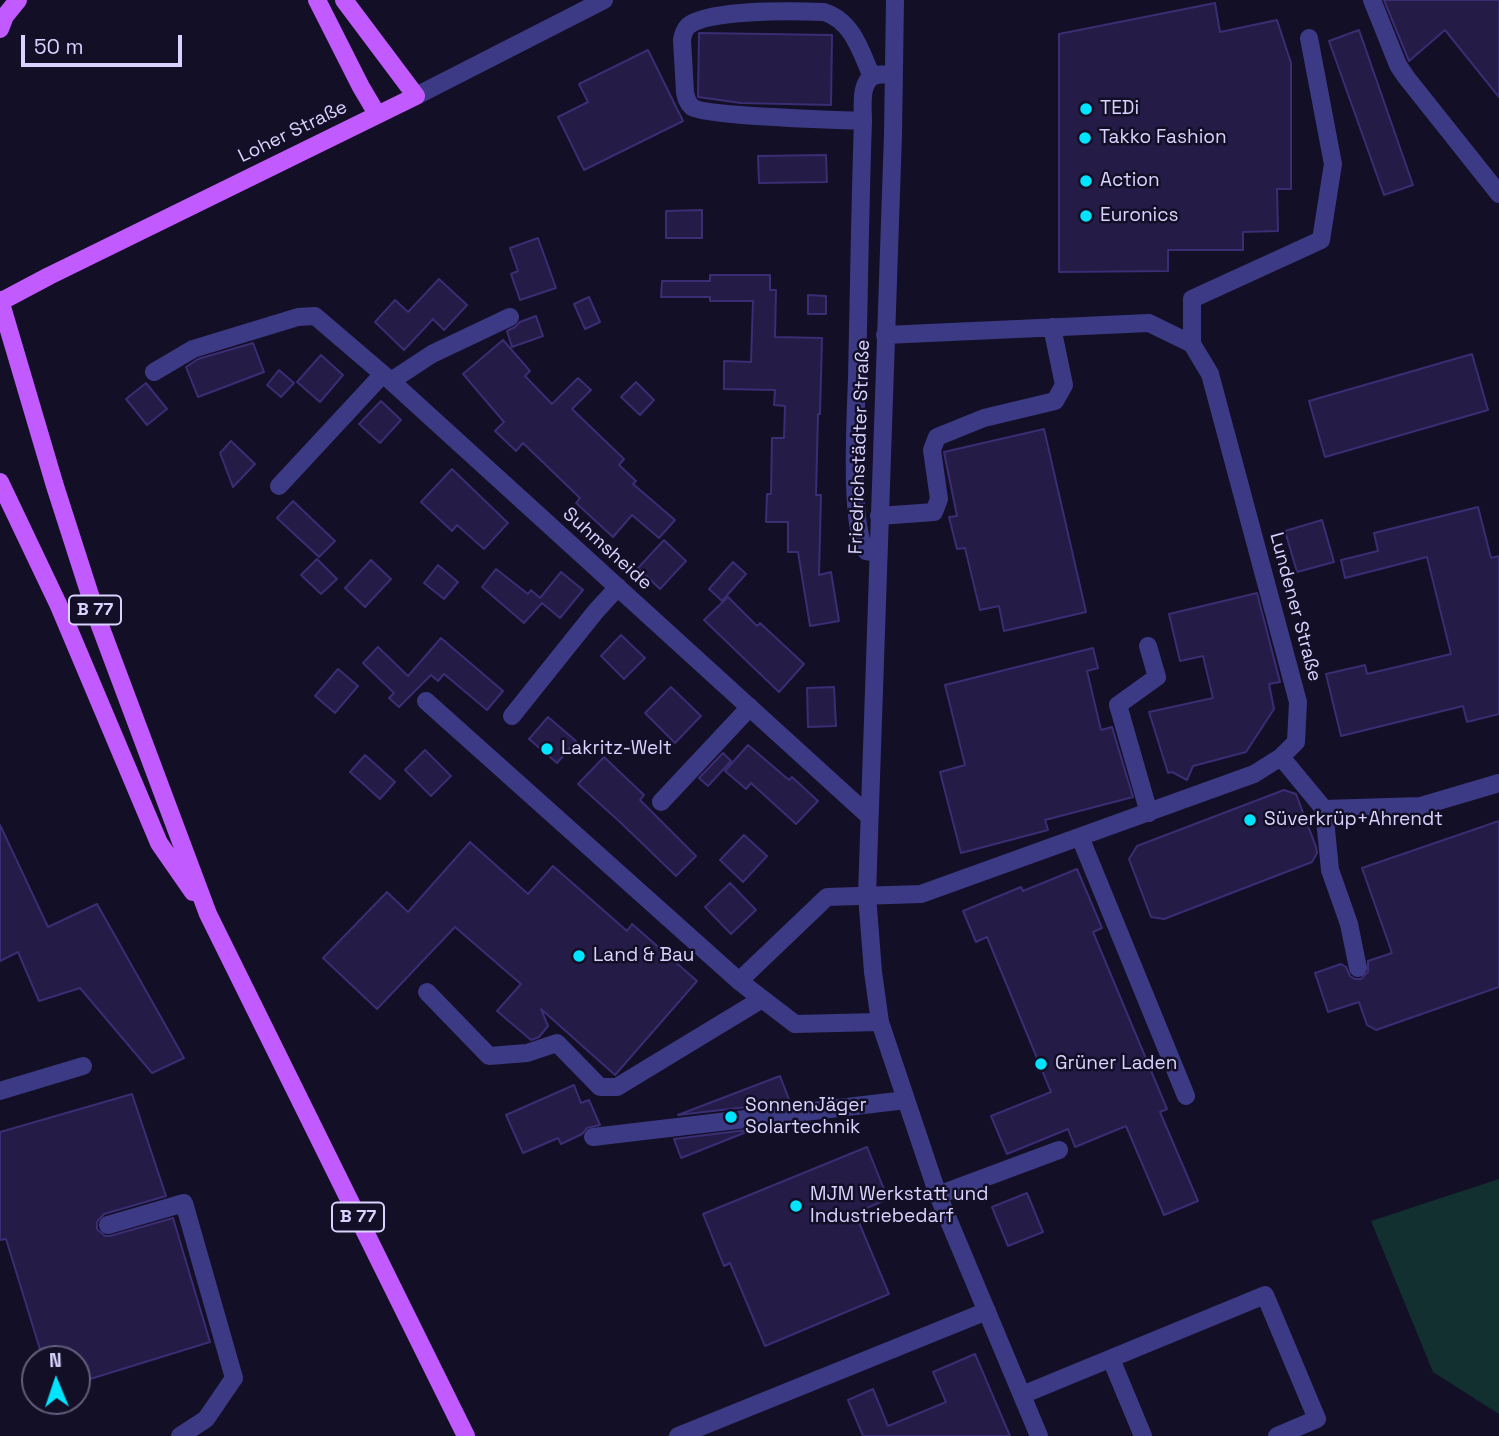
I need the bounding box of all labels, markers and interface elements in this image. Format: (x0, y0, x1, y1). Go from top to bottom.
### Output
scale bar (24, 21, 186, 65)
text: 50 m (34, 33, 84, 60)
street label: Loher Straße (235, 96, 351, 168)
place label: TEDi (1100, 98, 1139, 120)
marker: TEDi (1078, 101, 1094, 117)
place label: Takko Fashion (1099, 127, 1227, 149)
marker: Takko Fashion (1077, 130, 1093, 146)
place label: Action (1100, 170, 1160, 192)
marker: Action (1078, 173, 1094, 189)
place label: Euronics (1100, 205, 1179, 227)
marker: Euronics (1078, 208, 1094, 224)
street label: Friedrichstädter Straße (845, 339, 875, 555)
street label: Suhmsheide (558, 503, 656, 595)
street label: Lundener Straße (1264, 530, 1326, 684)
road number: B 77 (69, 596, 121, 624)
place label: Lakritz-Welt (561, 738, 672, 760)
marker: Lakritz-Welt (539, 741, 555, 757)
place label: Süverkrüp+Ahrendt (1264, 809, 1443, 831)
marker: Süverkrüp+Ahrendt (1242, 812, 1258, 828)
place label: Land & Bau (593, 945, 694, 967)
marker: Land & Bau (571, 948, 587, 964)
place label: Grüner Laden (1055, 1053, 1177, 1075)
marker: Grüner Laden (1033, 1056, 1049, 1072)
place label: SonnenJäger Solartechnik (745, 1095, 867, 1139)
marker: SonnenJäger Solartechnik (723, 1109, 739, 1125)
place label: MJM Werkstatt und Industriebedarf (810, 1184, 988, 1228)
marker: MJM Werkstatt und Industriebedarf (788, 1198, 804, 1214)
road number: B 77 (332, 1202, 384, 1232)
north arrow (21, 1345, 91, 1415)
text: N (49, 1348, 62, 1373)

